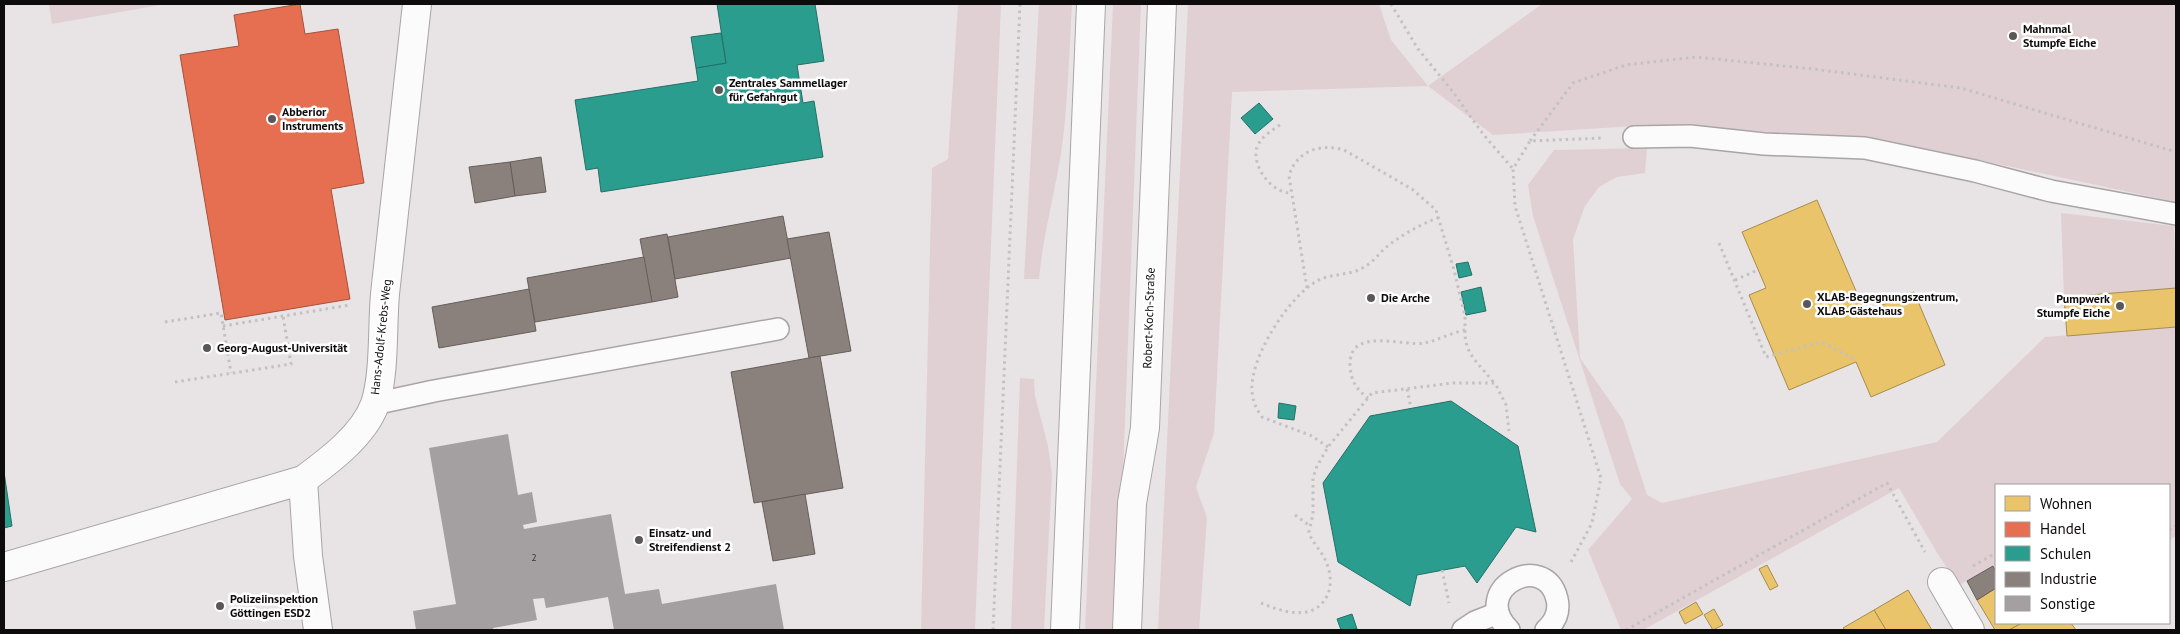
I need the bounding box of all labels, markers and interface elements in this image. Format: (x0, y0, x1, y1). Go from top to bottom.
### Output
place label: Mahnmal Stumpfe Eiche (2023, 21, 2096, 50)
marker: Mahnmal Stumpfe Eiche (2007, 30, 2019, 42)
place label: Zentrales Sammellager für Gefahrgut (729, 75, 848, 104)
marker: Zentrales Sammellager für Gefahrgut (713, 84, 725, 96)
place label: Abberior Instruments (282, 104, 343, 133)
marker: Abberior Instruments (266, 113, 278, 125)
street label: Robert-Koch-Straße (1139, 267, 1158, 369)
street label: Hans-Adolf-Krebs-Weg (367, 278, 394, 396)
place label: XLAB-Begegnungszentrum, XLAB-Gästehaus (1817, 289, 1958, 318)
place label: Die Arche (1381, 290, 1430, 305)
place label: Pumpwerk Stumpfe Eiche (2037, 291, 2110, 320)
marker: Die Arche (1365, 292, 1377, 304)
marker: XLAB-Begegnungszentrum, XLAB-Gästehaus (1801, 298, 1813, 310)
marker: Pumpwerk Stumpfe Eiche (2114, 300, 2126, 312)
place label: Georg-August-Universität (217, 340, 348, 355)
marker: Georg-August-Universität (201, 342, 213, 354)
legend (1995, 484, 2170, 624)
text: Wohnen (2040, 494, 2092, 513)
text: Handel (2040, 519, 2086, 538)
place label: Einsatz- und Streifendienst 2 (649, 525, 731, 554)
marker: Einsatz- und Streifendienst 2 (633, 534, 645, 546)
text: Schulen (2040, 544, 2091, 563)
house number: 2 (531, 551, 537, 564)
text: Industrie (2040, 569, 2097, 588)
place label: Polizeiinspektion Göttingen ESD2 (230, 591, 318, 620)
text: Sonstige (2040, 594, 2095, 613)
marker: Polizeiinspektion Göttingen ESD2 (214, 600, 226, 612)

